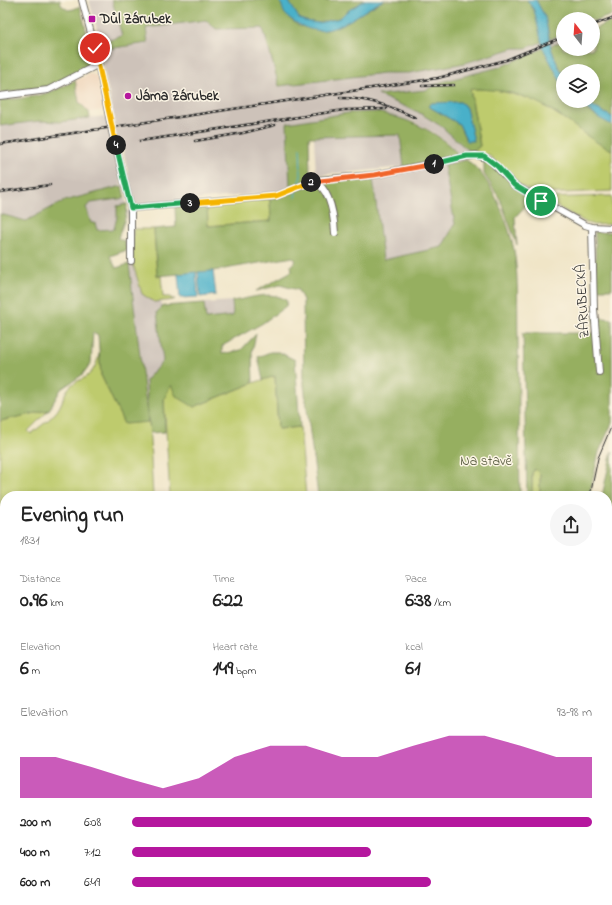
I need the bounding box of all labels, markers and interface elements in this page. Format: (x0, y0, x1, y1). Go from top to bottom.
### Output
place label: Důl Zárubek (99, 9, 172, 30)
north arrow (556, 12, 600, 56)
map controls (556, 12, 600, 108)
marker: Důl Zárubek (87, 14, 97, 24)
pin (78, 31, 112, 65)
icon: check (84, 37, 106, 59)
button: layers (556, 64, 600, 108)
place label: Jáma Zárubek (136, 86, 220, 107)
marker: Jáma Zárubek (123, 91, 133, 101)
pin: 4 (106, 135, 126, 155)
text: 4 (114, 137, 118, 153)
pin: 1 (424, 154, 444, 174)
text: 1 (432, 156, 436, 172)
pin: 2 (301, 172, 321, 192)
text: 2 (308, 174, 314, 190)
pin (524, 184, 558, 218)
icon: arrive (530, 190, 552, 212)
pin: 3 (180, 193, 200, 213)
text: 3 (188, 195, 192, 211)
street label: ZÁRUBECKÁ (570, 263, 595, 339)
park label: Na stavě (460, 451, 513, 472)
text: Evening run (20, 500, 124, 532)
button: share (550, 504, 592, 546)
text: 18:31 (20, 531, 40, 550)
text: Distance (20, 571, 61, 587)
text: Time (213, 571, 234, 587)
text: Pace (405, 571, 427, 587)
text: 0.96 (20, 587, 48, 616)
text: 6:22 (213, 587, 243, 616)
text: 6:38 (405, 587, 432, 616)
text: km (48, 595, 64, 611)
text: /km (432, 595, 451, 611)
text: Elevation (20, 639, 60, 655)
text: Heart rate (213, 639, 258, 655)
text: kcal (405, 639, 423, 655)
text: 6 (20, 655, 29, 684)
text: 149 (213, 655, 233, 684)
text: 61 (405, 655, 421, 684)
text: m (29, 663, 40, 679)
text: bpm (233, 663, 256, 679)
text: Elevation (20, 703, 68, 722)
text: 93–98 m (557, 703, 592, 722)
text: 200 m (20, 813, 51, 832)
text: 6:08 (84, 813, 101, 832)
text: 400 m (20, 843, 50, 862)
text: 7:12 (84, 843, 101, 862)
text: 600 m (20, 873, 50, 892)
text: 6:49 (84, 873, 100, 892)

